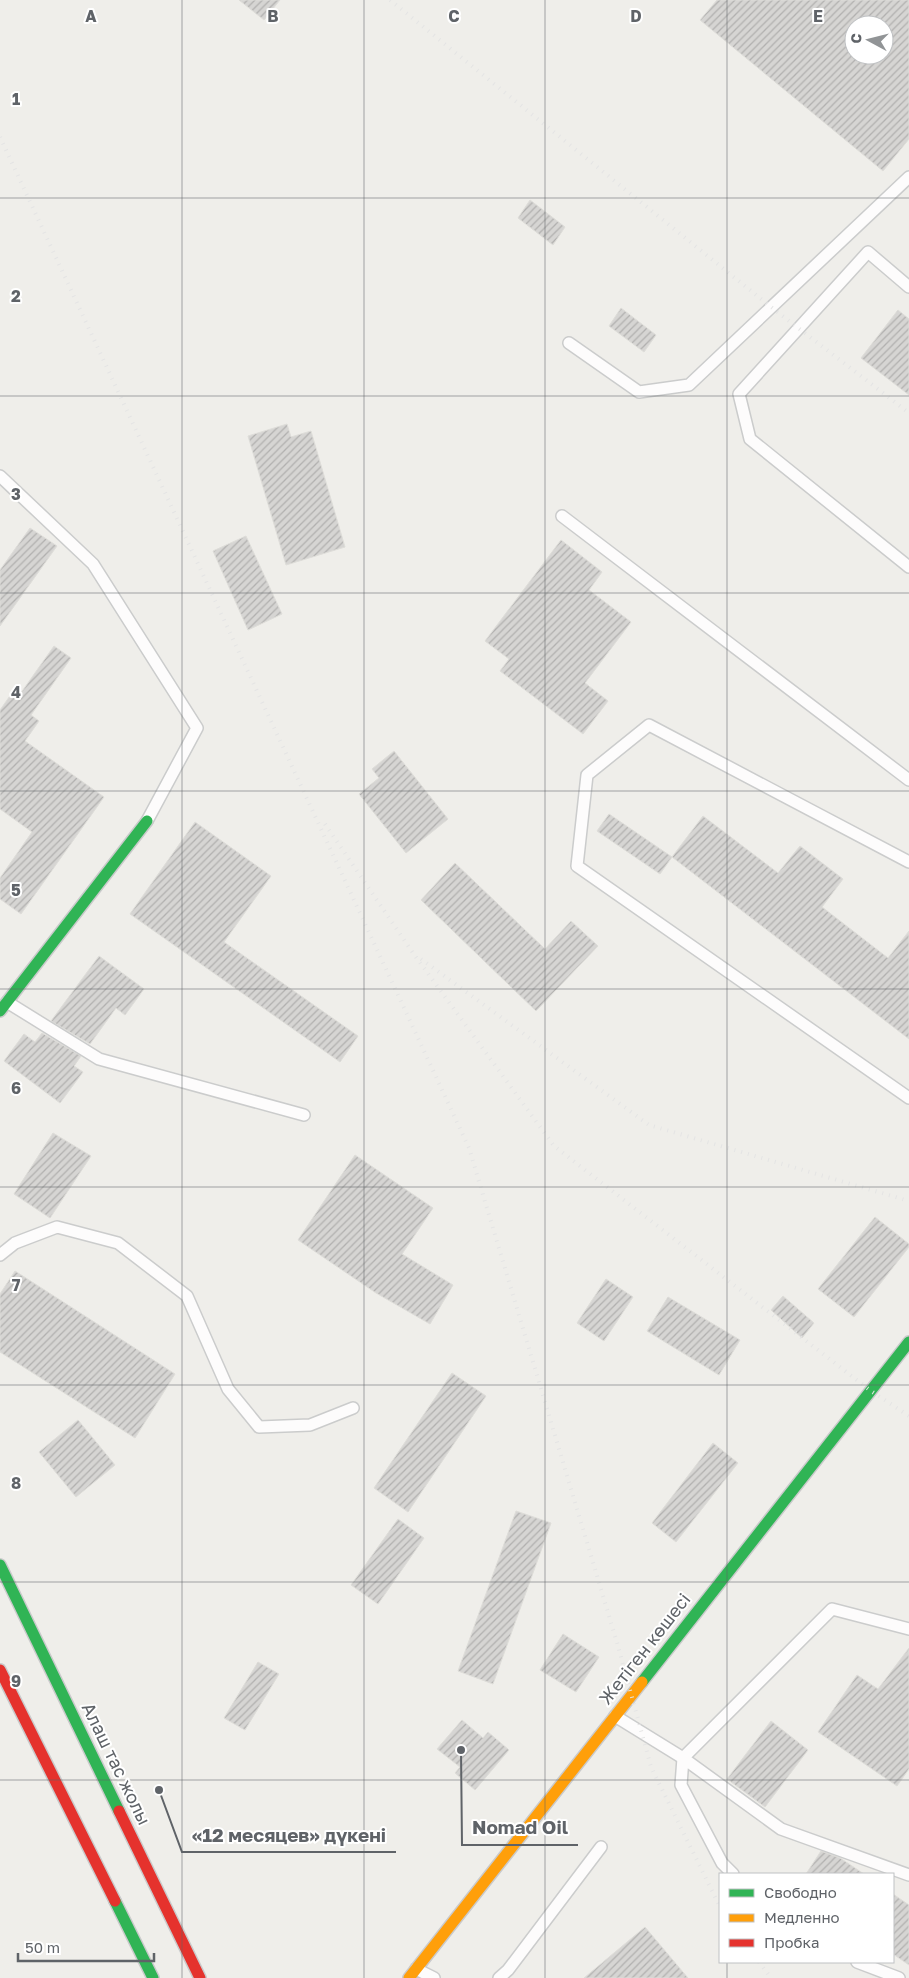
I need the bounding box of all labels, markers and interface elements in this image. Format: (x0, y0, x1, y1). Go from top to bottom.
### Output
text: A (85, 6, 97, 26)
text: B (267, 6, 279, 26)
text: C (448, 6, 460, 26)
text: D (630, 6, 642, 26)
text: E (813, 6, 823, 26)
north arrow (844, 15, 894, 65)
text: С (847, 32, 865, 44)
text: 1 (12, 89, 20, 109)
text: 2 (11, 286, 21, 306)
text: 3 (11, 484, 21, 504)
text: 4 (11, 682, 21, 702)
text: 5 (11, 880, 21, 900)
text: 6 (11, 1078, 21, 1098)
text: 7 (12, 1275, 21, 1295)
text: 8 (11, 1473, 21, 1493)
street label: Жетіген көшесі (594, 1588, 695, 1708)
text: 9 (11, 1671, 21, 1691)
street label: Алаш тас жолы (78, 1699, 156, 1828)
callout: Nomad Oil (462, 1811, 578, 1845)
text: Nomad Oil (472, 1815, 568, 1838)
callout: «12 месяцев» дүкені (182, 1818, 396, 1852)
text: «12 месяцев» дүкені (192, 1823, 386, 1846)
legend (719, 1873, 894, 1963)
text: Свободно (764, 1883, 837, 1901)
text: Медленно (764, 1908, 840, 1926)
scale bar (18, 1930, 154, 1962)
text: Пробка (764, 1933, 819, 1951)
text: 50 m (25, 1938, 60, 1956)

